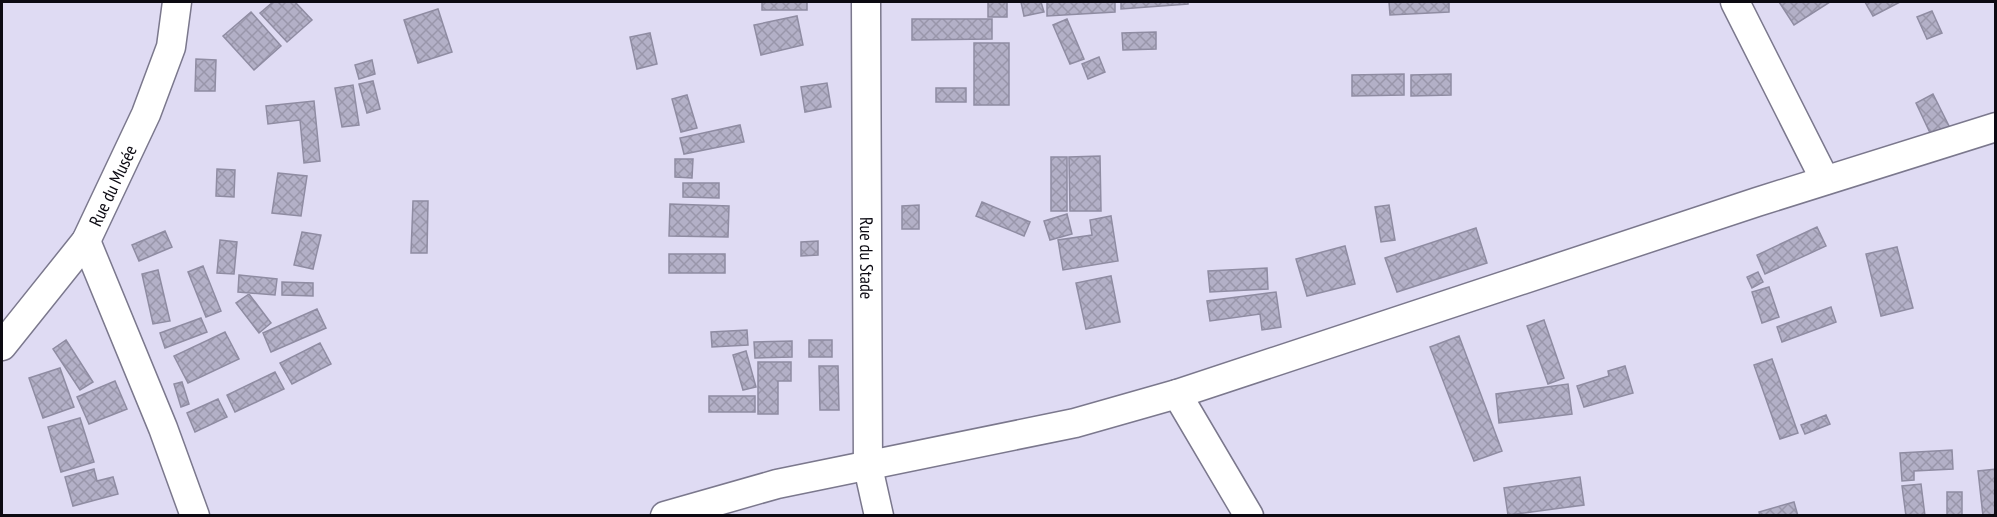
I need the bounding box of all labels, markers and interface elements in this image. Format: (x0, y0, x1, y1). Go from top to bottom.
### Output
street label: Rue du Musée (83, 141, 141, 230)
street label: Rue du Stade (855, 217, 879, 299)

